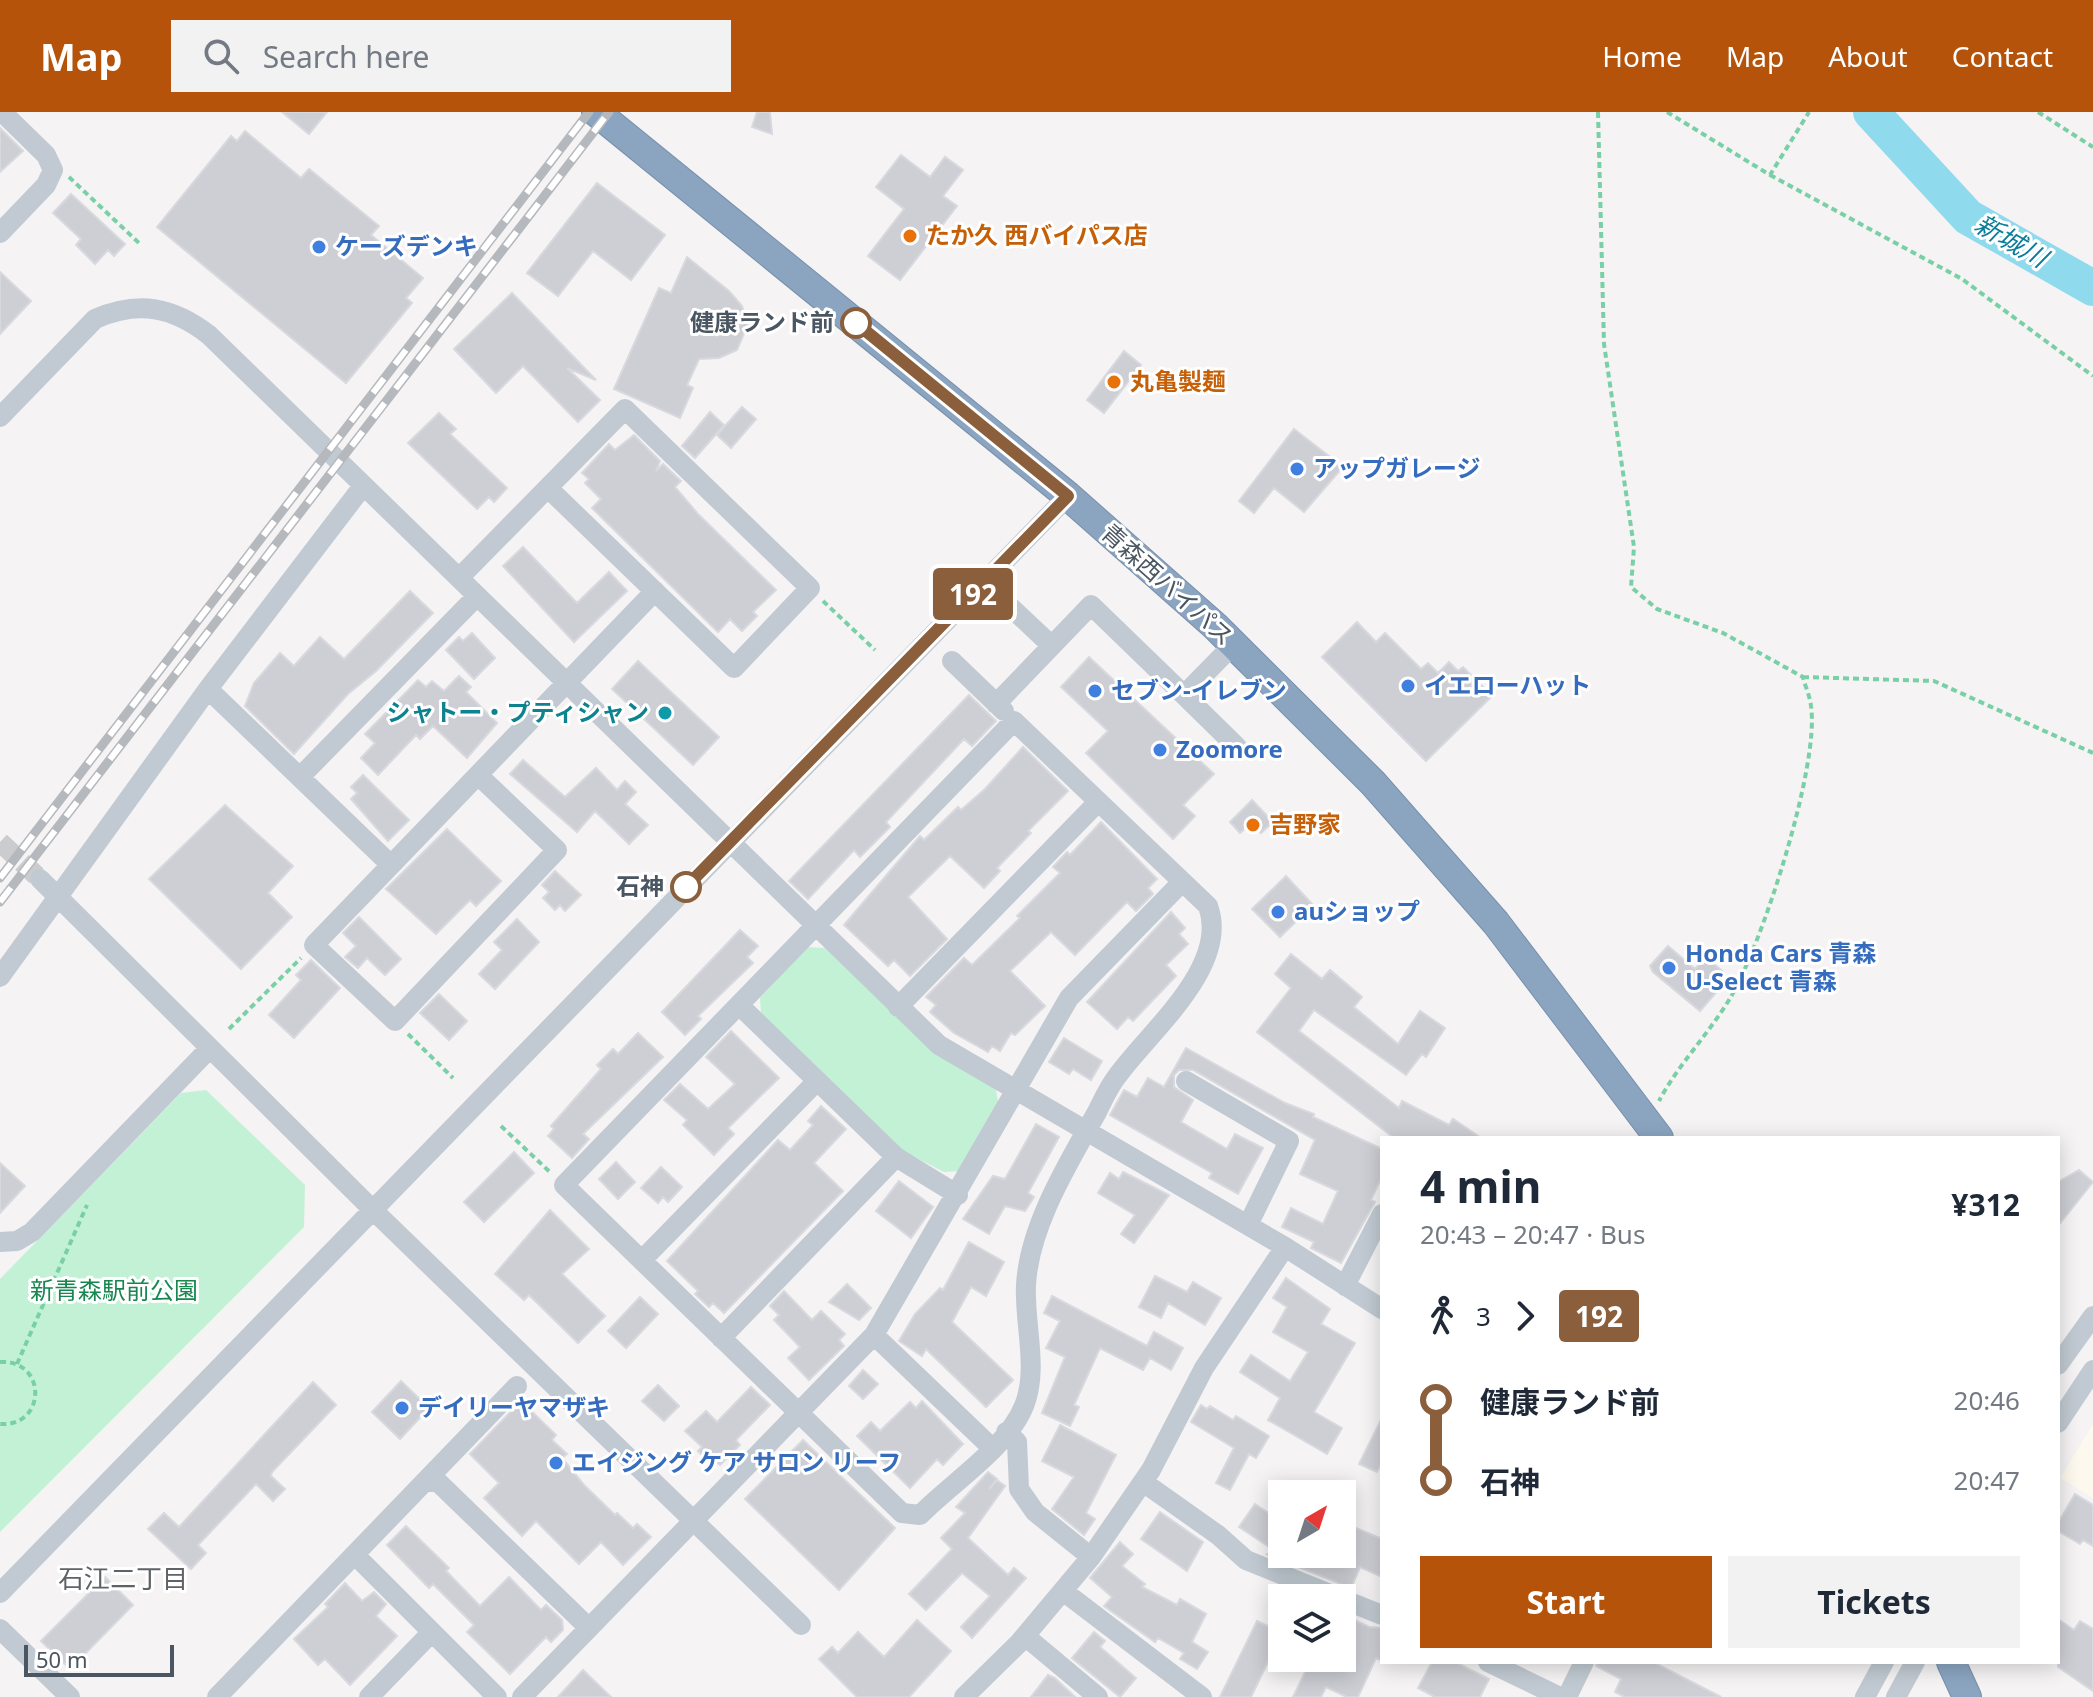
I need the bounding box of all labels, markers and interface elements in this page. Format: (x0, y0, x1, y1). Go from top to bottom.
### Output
search box (171, 20, 731, 92)
text: Map (40, 30, 123, 82)
icon: search (199, 34, 243, 78)
text: Search here (263, 36, 430, 77)
text: Home (1602, 37, 1682, 75)
text: Map (1726, 37, 1784, 75)
text: About (1828, 37, 1908, 75)
text: Contact (1952, 37, 2053, 75)
water label: 新城川 (1969, 205, 2057, 277)
place label: たか久 西バイパス店 (926, 218, 1148, 251)
marker: たか久 西バイパス店 (901, 227, 919, 245)
place label: ケーズデンキ (335, 229, 478, 262)
marker: ケーズデンキ (310, 238, 328, 256)
place label: 健康ランド前 (690, 305, 834, 338)
marker: 健康ランド前 (841, 308, 871, 338)
place label: 丸亀製麺 (1130, 364, 1226, 397)
marker: 丸亀製麺 (1105, 373, 1123, 391)
place label: アップガレージ (1313, 451, 1481, 484)
marker: アップガレージ (1288, 460, 1306, 478)
street label: 青森西バイパス (1095, 516, 1241, 652)
line badge: 192 (927, 568, 1019, 620)
text: 192 (949, 575, 997, 613)
place label: イエローハット (1424, 668, 1591, 701)
place label: セブン-イレブン (1111, 673, 1287, 706)
marker: イエローハット (1399, 677, 1417, 695)
marker: セブン-イレブン (1086, 682, 1104, 700)
place label: シャトー・プティシャン (386, 695, 649, 728)
marker: シャトー・プティシャン (656, 704, 674, 722)
place label: Zoomore (1176, 732, 1283, 765)
marker: Zoomore (1151, 741, 1169, 759)
place label: 吉野家 (1269, 807, 1341, 840)
marker: 吉野家 (1244, 816, 1262, 834)
place label: 石神 (616, 869, 664, 902)
marker: 石神 (671, 872, 701, 902)
place label: auショップ (1294, 894, 1420, 927)
marker: auショップ (1269, 903, 1287, 921)
place label: Honda Cars 青森 U-Select 青森 (1685, 936, 1877, 997)
marker: Honda Cars 青森 U-Select 青森 (1660, 959, 1678, 977)
text: 4 min (1420, 1156, 1541, 1216)
text: ¥312 (1951, 1184, 2020, 1225)
text: 20:43 – 20:47 · Bus (1420, 1216, 1645, 1252)
park label: 新青森駅前公園 (30, 1273, 198, 1306)
icon: walk (1420, 1294, 1464, 1338)
icon: forward (1503, 1294, 1547, 1338)
text: 192 (1575, 1297, 1623, 1335)
text: 3 (1476, 1298, 1491, 1334)
text: 健康ランド前 (1480, 1381, 1660, 1422)
text: 20:46 (1954, 1382, 2020, 1418)
place label: デイリーヤマザキ (418, 1390, 610, 1423)
marker: デイリーヤマザキ (393, 1399, 411, 1417)
place label: エイジング ケア サロン リーフ (572, 1445, 901, 1478)
marker: エイジング ケア サロン リーフ (547, 1454, 565, 1472)
text: 石神 (1480, 1461, 1540, 1502)
text: 20:47 (1954, 1462, 2020, 1498)
north arrow (1268, 1480, 1356, 1568)
map controls (1268, 1480, 1356, 1672)
button: Start (1420, 1556, 1712, 1648)
button: Tickets (1728, 1556, 2020, 1648)
district label: 石江二丁目 (58, 1560, 188, 1596)
button: layers (1268, 1584, 1356, 1672)
scale bar (24, 1641, 174, 1677)
text: 50 m (36, 1644, 87, 1674)

